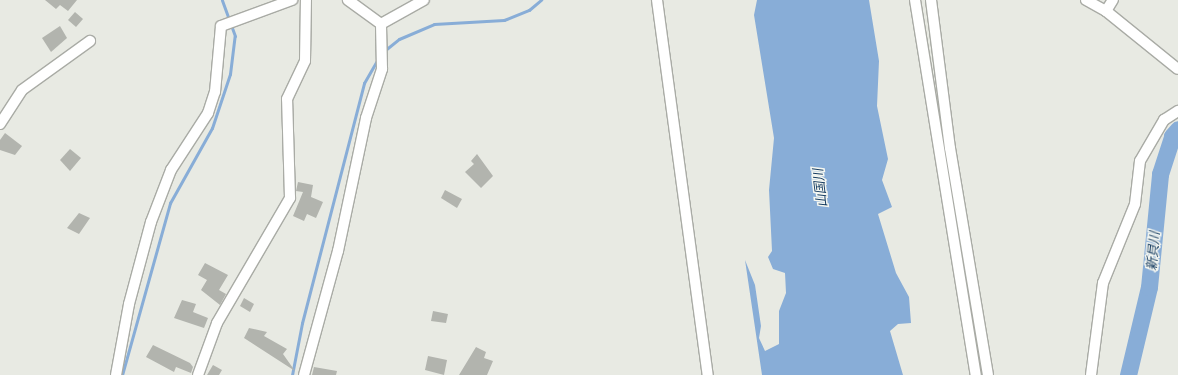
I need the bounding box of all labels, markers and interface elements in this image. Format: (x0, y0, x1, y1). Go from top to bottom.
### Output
water label: 山国川 (810, 168, 830, 208)
water label: 新貝川 (1144, 231, 1162, 271)

